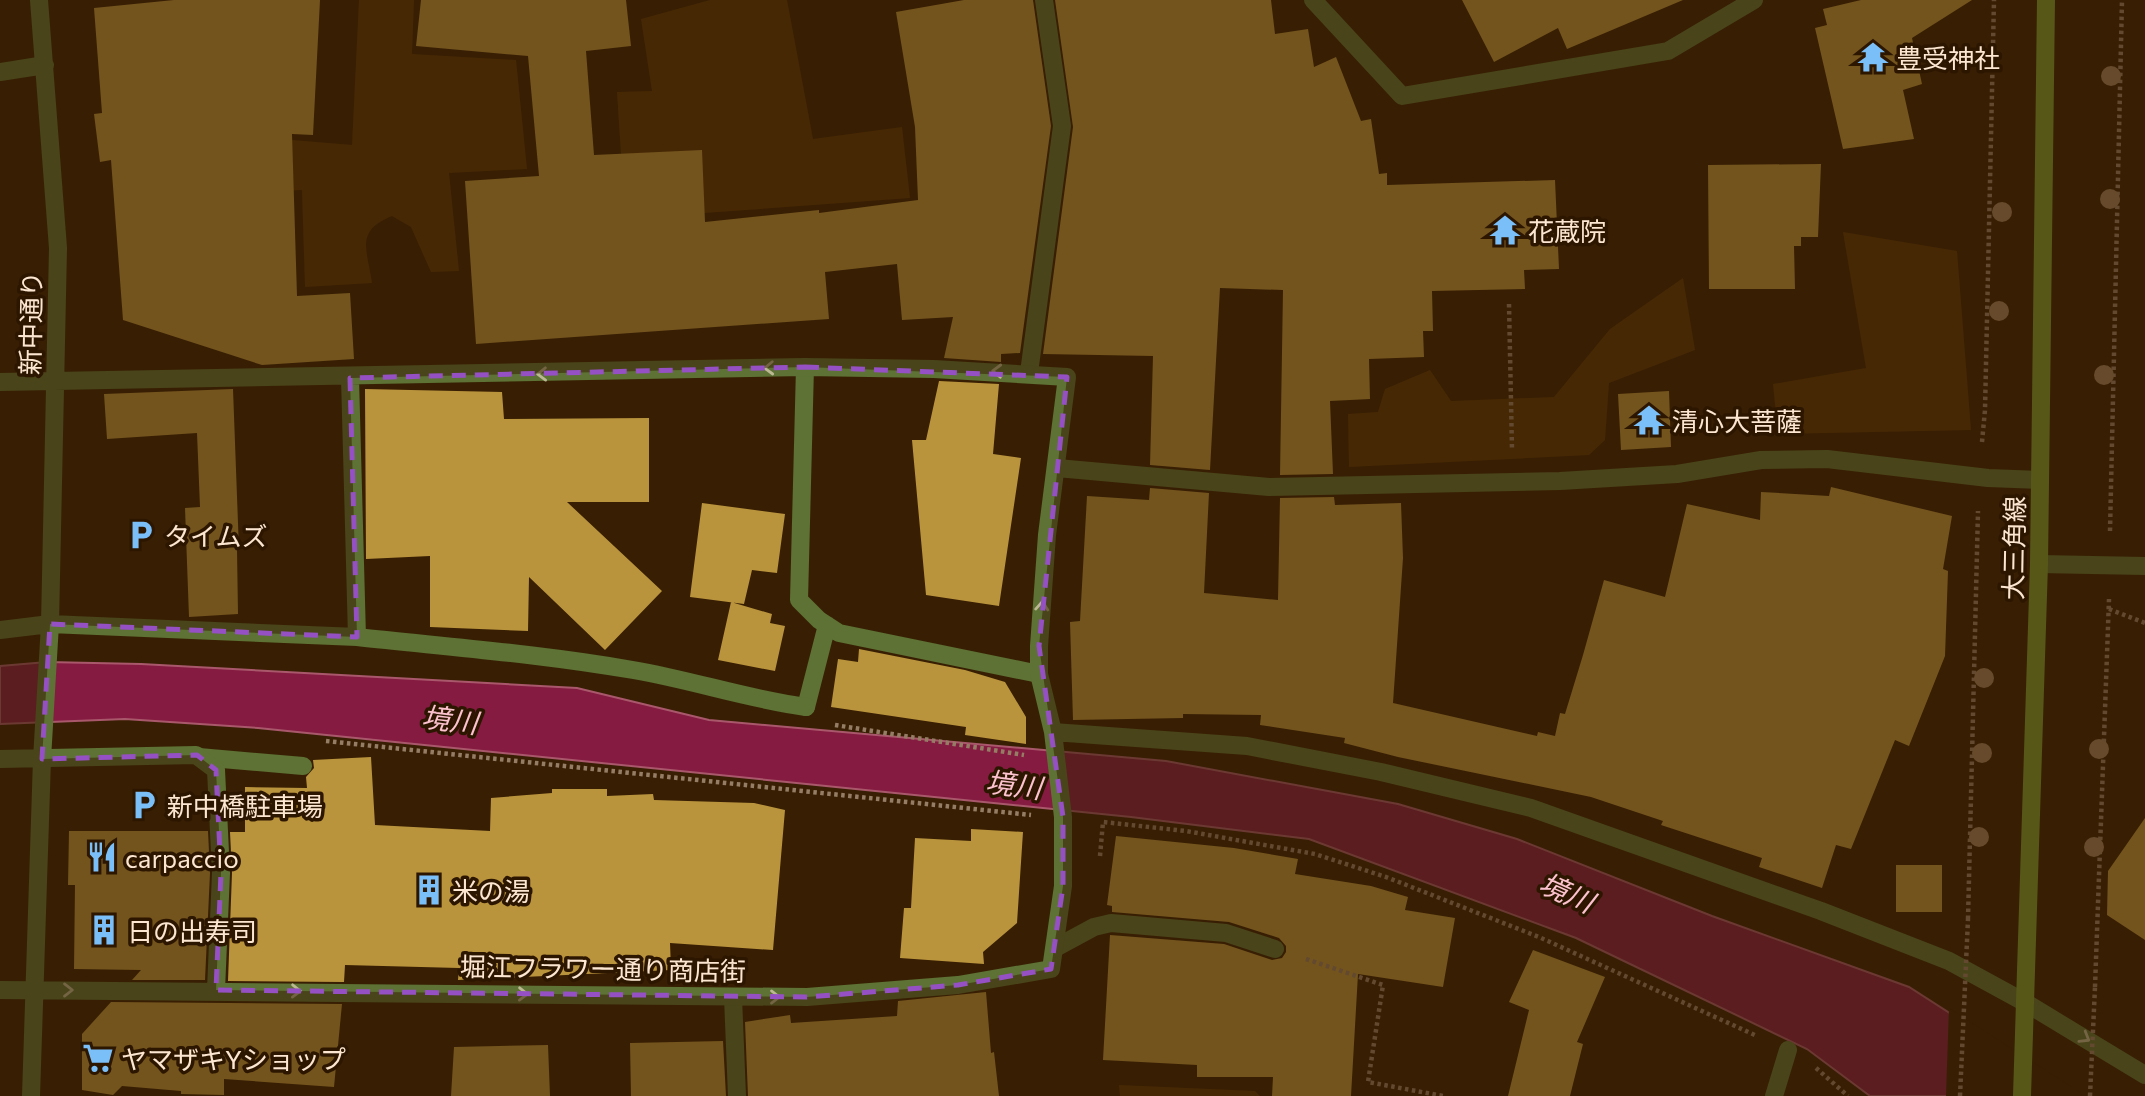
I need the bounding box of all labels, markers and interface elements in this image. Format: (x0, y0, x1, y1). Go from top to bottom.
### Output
temple icon: 豊受神社 (1856, 40, 1890, 74)
place label: 豊受神社 (1896, 42, 2000, 73)
temple icon: 花蔵院 (1488, 213, 1522, 247)
place label: 花蔵院 (1528, 215, 1606, 246)
street label: 新中通り (14, 271, 46, 375)
one-way arrow (764, 360, 774, 376)
one-way arrow (991, 364, 1002, 379)
one-way arrow (536, 366, 547, 381)
temple icon: 清心大菩薩 (1632, 403, 1666, 437)
place label: 清心大菩薩 (1672, 405, 1802, 436)
street label: 大三角線 (1997, 496, 2029, 600)
parking icon: タイムズ (124, 518, 158, 552)
place label: タイムズ (164, 520, 267, 551)
one-way arrow (1034, 600, 1049, 611)
water label: 境川 (420, 699, 483, 740)
water label: 境川 (984, 764, 1047, 805)
parking icon: 新中橋駐車場 (127, 788, 161, 822)
place label: 新中橋駐車場 (167, 790, 323, 821)
restaurant icon: carpaccio (85, 840, 119, 874)
place label: carpaccio (125, 842, 239, 873)
water label: 境川 (1534, 865, 1602, 920)
building icon: 米の湯 (412, 873, 446, 907)
place label: 米の湯 (452, 875, 530, 906)
building icon: 日の出寿司 (87, 913, 121, 947)
place label: 日の出寿司 (127, 915, 257, 946)
street label: 堀江フラワー通り商店街 (460, 950, 746, 986)
one-way arrow (63, 982, 74, 998)
one-way arrow (291, 983, 301, 999)
one-way arrow (518, 986, 529, 1002)
one-way arrow (770, 989, 781, 1005)
one-way arrow (2077, 1030, 2090, 1043)
supermarket icon: ヤマザキYショップ (81, 1041, 115, 1075)
place label: ヤマザキYショップ (121, 1043, 346, 1074)

